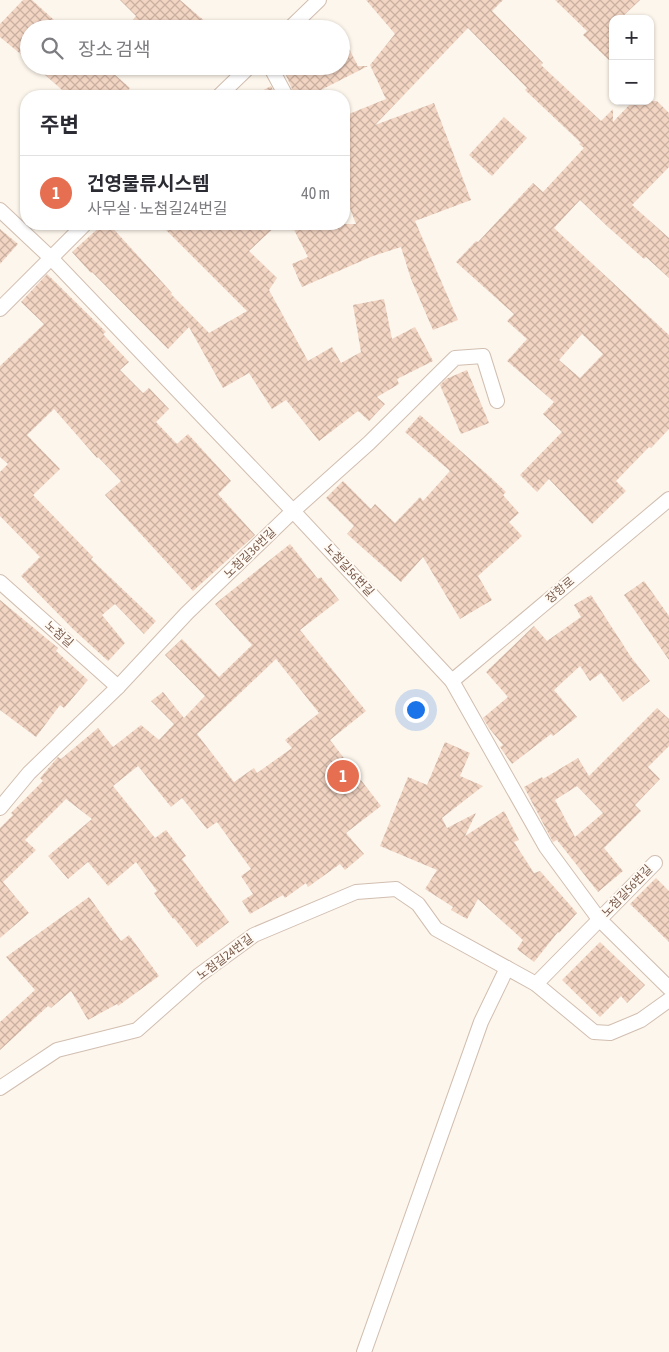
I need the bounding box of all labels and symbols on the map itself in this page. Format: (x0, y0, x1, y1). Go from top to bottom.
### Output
street label: 노첨길36번길 (221, 525, 279, 581)
street label: 노첨길56번길 (321, 541, 377, 599)
street label: 장항로 (543, 574, 577, 606)
street label: 노첨길 (42, 618, 76, 650)
your location (403, 697, 429, 723)
pin: 1 (327, 757, 359, 795)
street label: 노첨길56번길 (599, 862, 655, 920)
street label: 노첨길24번길 (194, 931, 256, 983)

